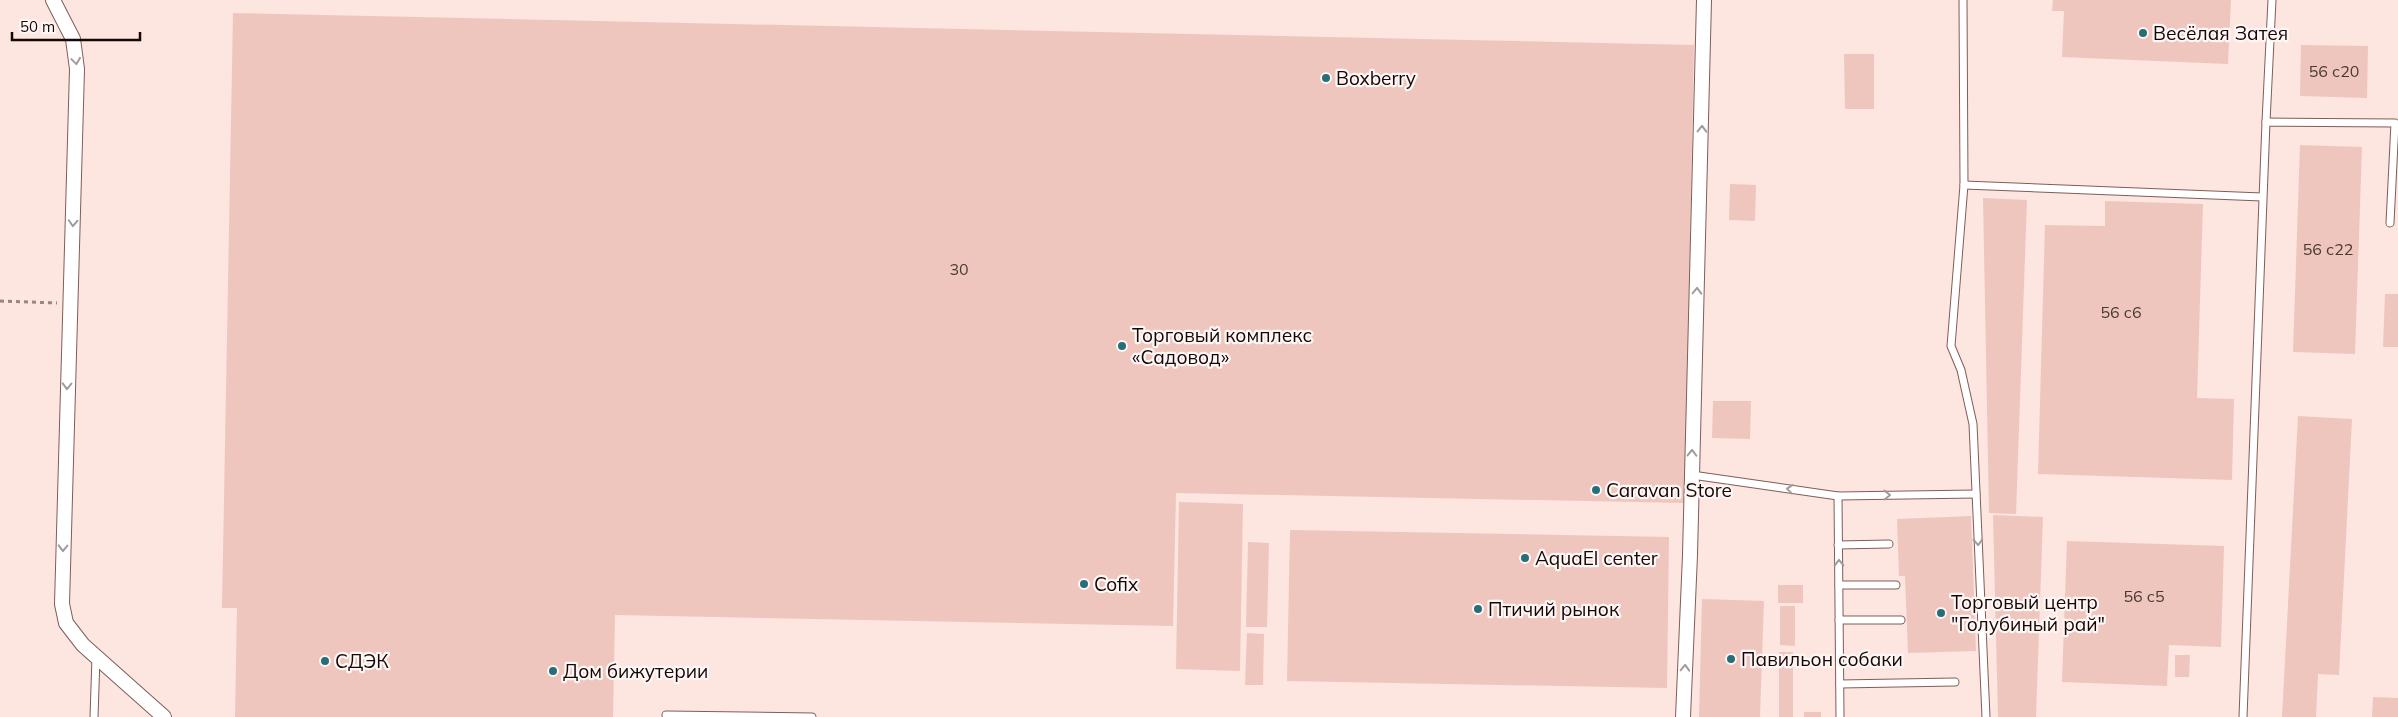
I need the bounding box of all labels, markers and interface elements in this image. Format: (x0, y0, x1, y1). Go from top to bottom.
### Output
scale bar (12, 10, 140, 42)
text: 50 m (20, 17, 55, 36)
place label: Весёлая Затея (2153, 21, 2288, 45)
marker: Весёлая Затея (2137, 27, 2149, 39)
one-way arrow (70, 57, 81, 65)
house number: 56 с20 (2309, 61, 2359, 81)
place label: Boxberry (1336, 66, 1416, 90)
marker: Boxberry (1320, 72, 1332, 84)
one-way arrow (1697, 124, 1707, 132)
one-way arrow (67, 220, 78, 228)
house number: 56 с22 (2303, 239, 2353, 259)
house number: 30 (949, 259, 969, 279)
one-way arrow (1691, 287, 1702, 295)
house number: 56 с6 (2100, 302, 2142, 322)
place label: Торговый комплекс «Садовод» (1132, 323, 1312, 369)
marker: Торговый комплекс «Садовод» (1116, 340, 1128, 352)
one-way arrow (62, 382, 72, 390)
one-way arrow (1687, 449, 1697, 457)
place label: Caravan Store (1606, 478, 1732, 502)
marker: Caravan Store (1590, 484, 1602, 496)
one-way arrow (1785, 484, 1793, 495)
one-way arrow (1884, 490, 1891, 500)
one-way arrow (1973, 538, 1983, 546)
one-way arrow (58, 545, 68, 553)
place label: AquaEl center (1535, 546, 1658, 570)
marker: AquaEl center (1519, 552, 1531, 564)
one-way arrow (1834, 559, 1844, 567)
place label: Cofix (1094, 572, 1138, 596)
marker: Cofix (1078, 578, 1090, 590)
house number: 56 с5 (2123, 586, 2165, 606)
place label: Торговый центр "Голубиный рай" (1951, 590, 2105, 636)
place label: Птичий рынок (1488, 597, 1620, 621)
marker: Птичий рынок (1472, 603, 1484, 615)
marker: Торговый центр "Голубиный рай" (1935, 607, 1947, 619)
place label: Павильон собаки (1741, 647, 1903, 671)
place label: СДЭК (335, 649, 389, 673)
marker: Павильон собаки (1725, 653, 1737, 665)
marker: СДЭК (319, 655, 331, 667)
place label: Дом бижутерии (563, 659, 708, 683)
one-way arrow (1680, 664, 1691, 672)
marker: Дом бижутерии (547, 665, 559, 677)

